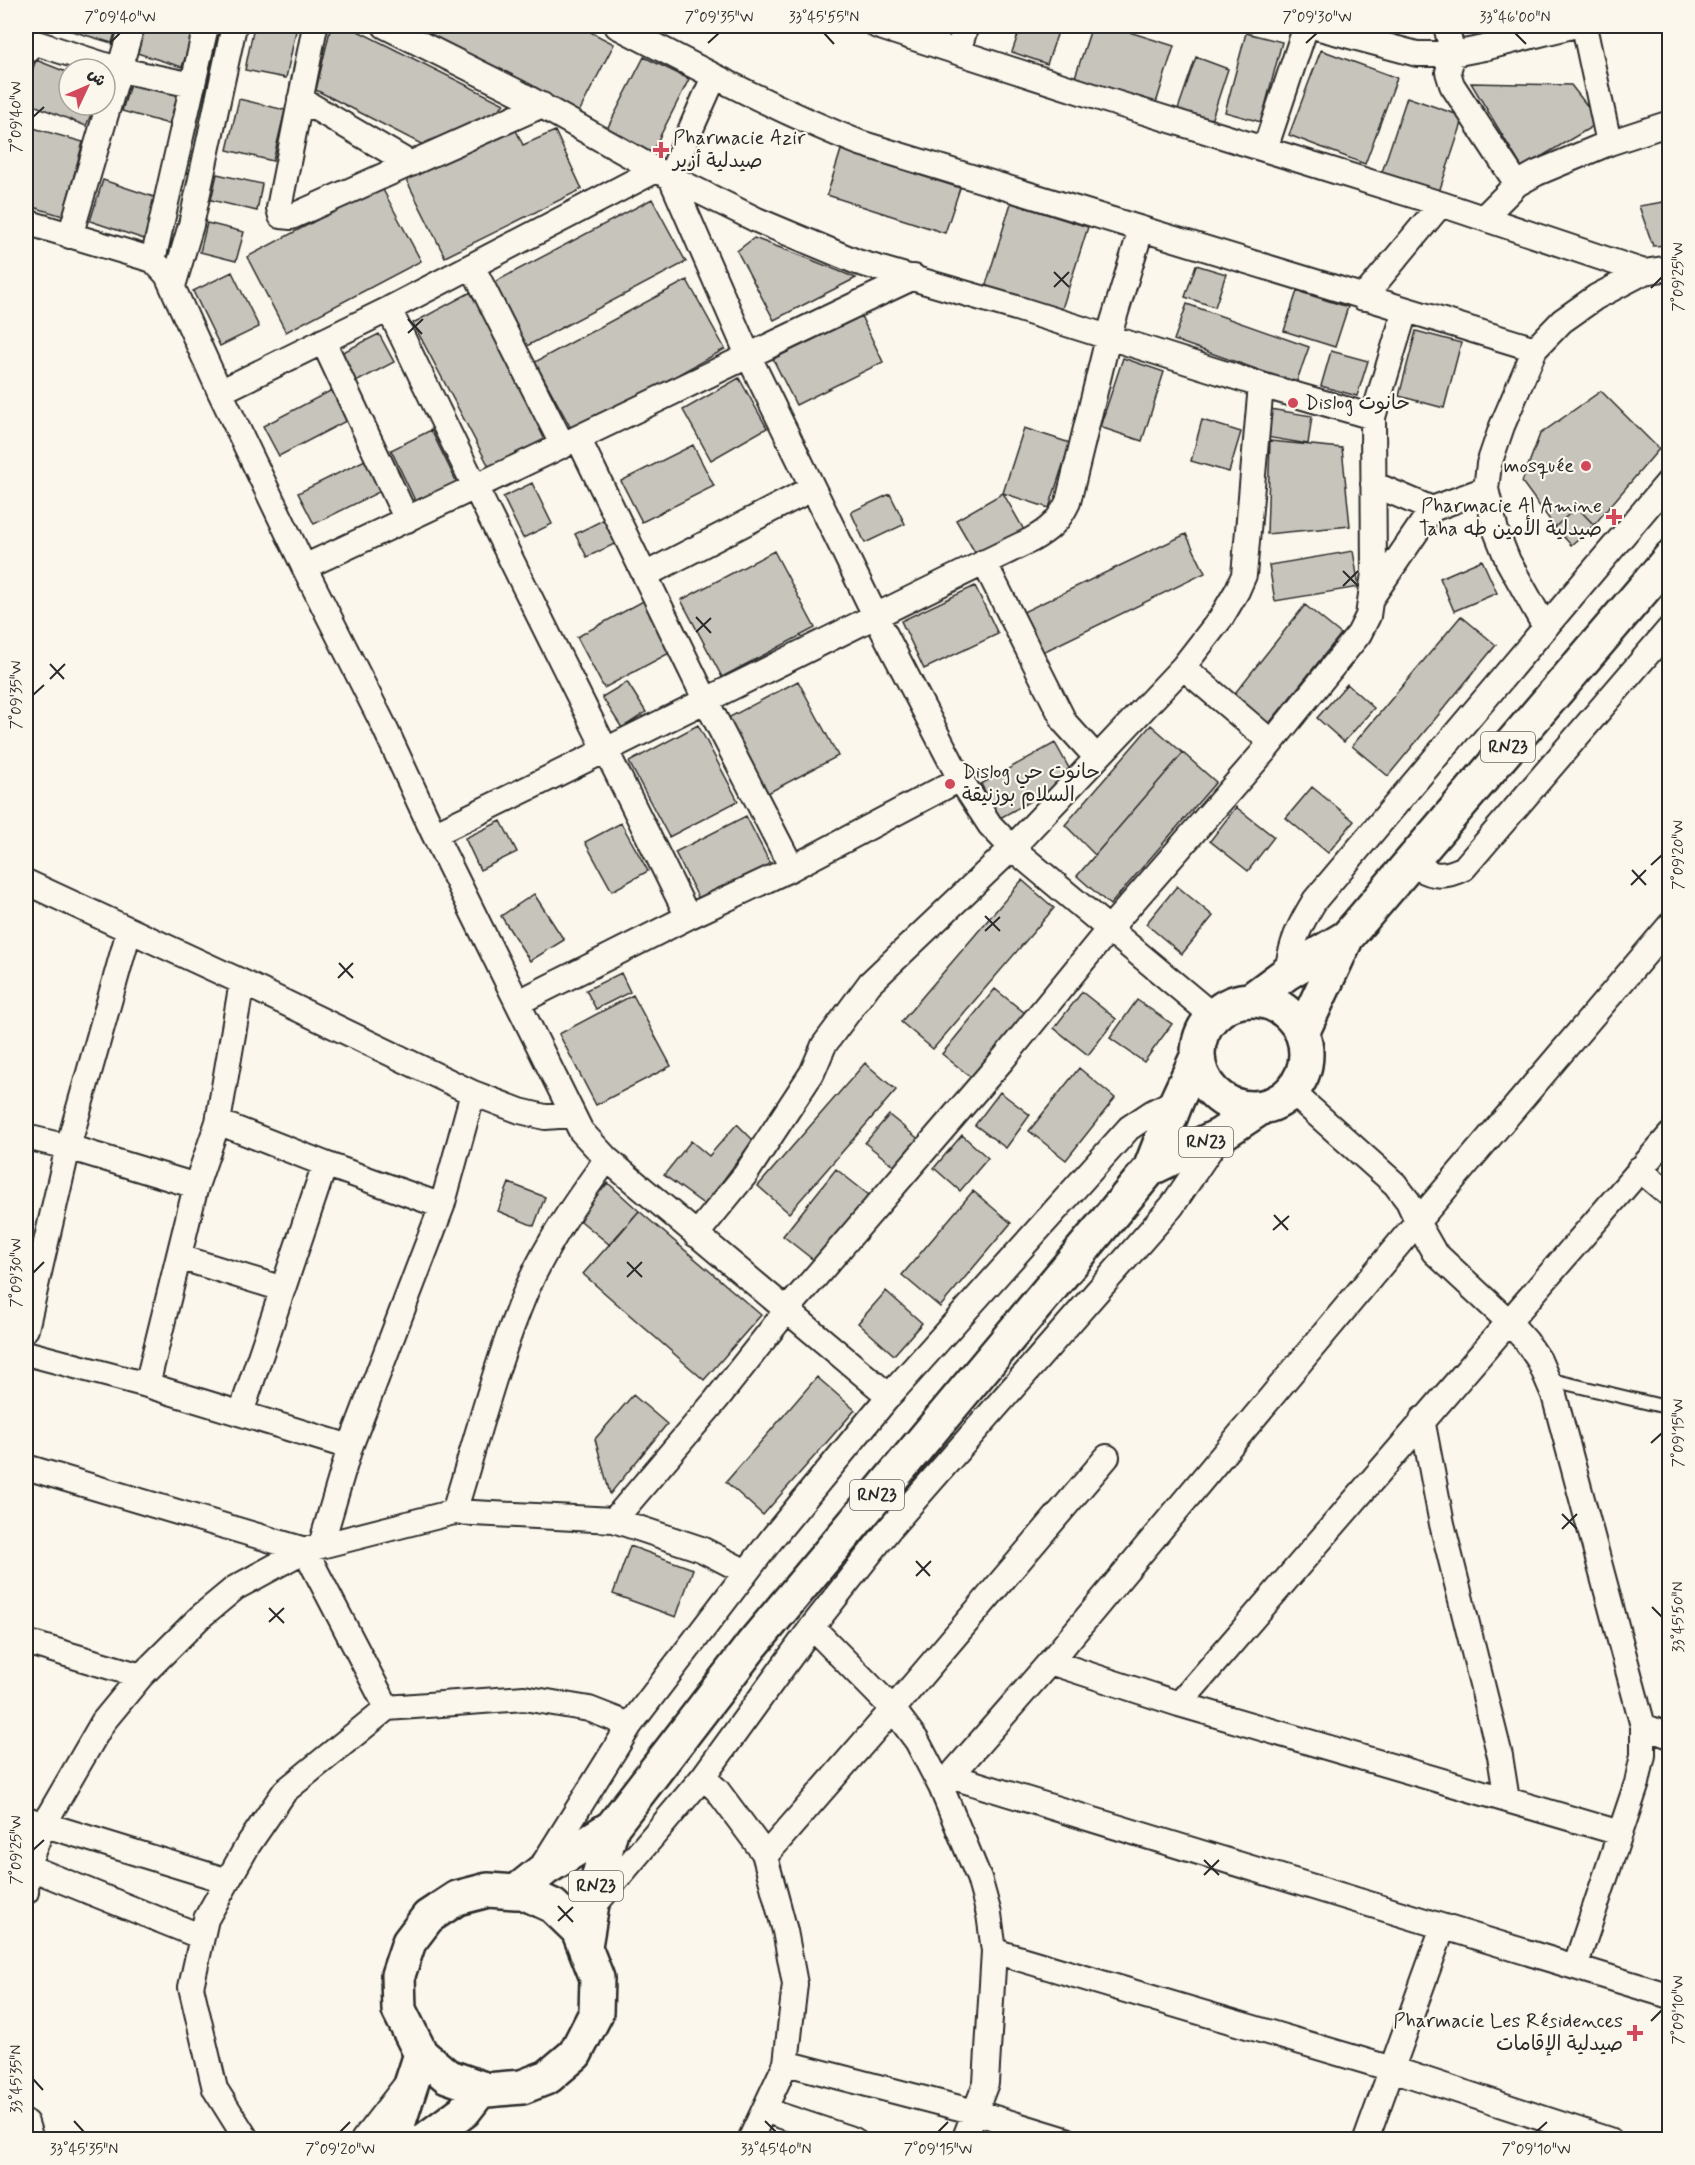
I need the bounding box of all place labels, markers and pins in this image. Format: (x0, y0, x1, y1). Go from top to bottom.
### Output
place label: Pharmacie Azir صيدلية أزير (671, 125, 806, 175)
marker: Pharmacie Azir صيدلية أزير (654, 143, 668, 157)
place label: Dislog حانوت (1305, 390, 1409, 417)
marker: Dislog حانوت (1286, 396, 1300, 410)
place label: mosquée (1504, 453, 1574, 480)
marker: mosquée (1579, 459, 1593, 473)
place label: Pharmacie Al Amine Taha صيدلية الأمين طه (1419, 493, 1602, 543)
marker: Pharmacie Al Amine Taha صيدلية الأمين طه (1607, 510, 1621, 524)
place label: Dislog حانوت حي السلام بوزنيقة (962, 759, 1099, 809)
marker: Dislog حانوت حي السلام بوزنيقة (943, 777, 957, 791)
place label: Pharmacie Les Résidences صيدلية الإقامات (1393, 2008, 1623, 2058)
marker: Pharmacie Les Résidences صيدلية الإقامات (1628, 2026, 1642, 2040)

